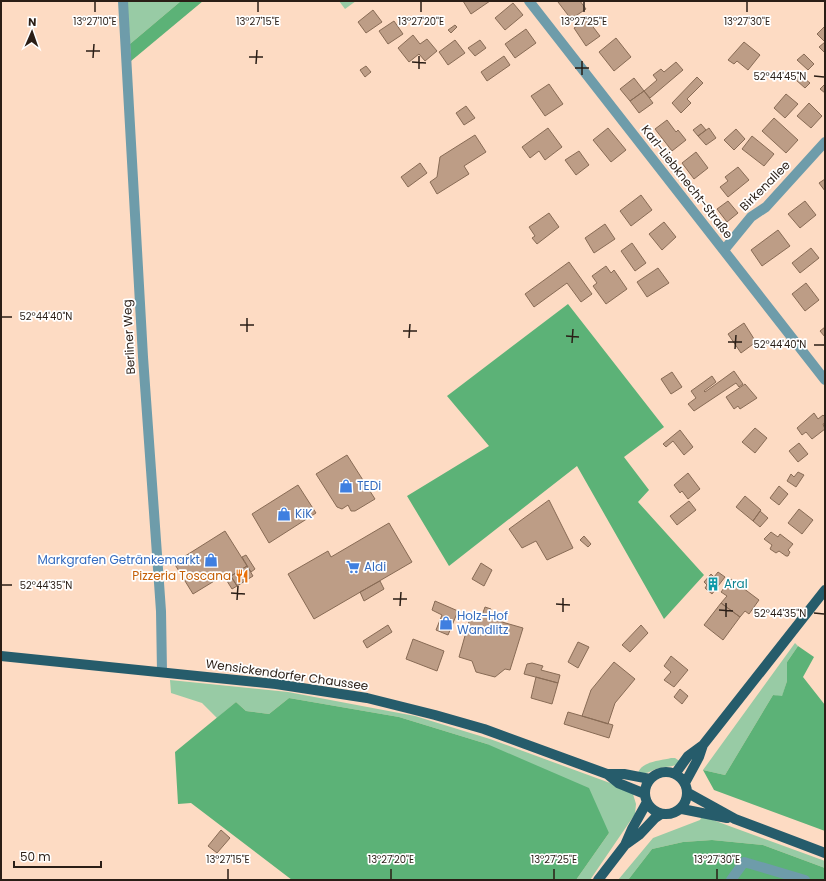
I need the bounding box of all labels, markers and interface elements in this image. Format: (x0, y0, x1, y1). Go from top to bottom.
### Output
north arrow (12, 12, 52, 52)
text: N (28, 14, 37, 30)
text: 13°27'10"E (73, 14, 117, 29)
text: 13°27'15"E (236, 14, 280, 29)
text: 13°27'20"E (398, 14, 444, 29)
text: 13°27'25"E (561, 14, 607, 29)
text: 13°27'30"E (724, 14, 770, 29)
text: 52°44'45"N (754, 69, 806, 84)
street label: Karl-Liebknecht-Straße (638, 121, 737, 242)
street label: Birkenallee (736, 157, 794, 215)
street label: Berliner Weg (118, 299, 139, 375)
text: 52°44'40"N (20, 309, 72, 324)
text: 52°44'40"N (754, 337, 806, 352)
place label: TEDi (357, 477, 381, 494)
shop icon: TEDi (338, 478, 354, 494)
place label: KiK (295, 505, 312, 522)
shop icon: KiK (276, 506, 292, 522)
place label: Markgrafen Getränkemarkt (37, 551, 200, 568)
shop icon: Markgrafen Getränkemarkt (203, 552, 219, 568)
place label: Aldi (364, 558, 386, 575)
supermarket icon: Aldi (345, 559, 361, 575)
place label: Pizzeria Toscana (132, 567, 231, 584)
restaurant icon: Pizzeria Toscana (234, 568, 250, 584)
place label: Aral (724, 575, 748, 592)
building icon: Aral (705, 576, 721, 592)
text: 52°44'35"N (20, 578, 72, 593)
text: 52°44'35"N (754, 606, 806, 621)
place label: Holz-Hof Wandlitz (457, 607, 508, 638)
shop icon: Holz-Hof Wandlitz (438, 615, 454, 631)
street label: Wensickendorfer Chaussee (205, 655, 370, 694)
scale bar (14, 843, 101, 869)
text: 50 m (20, 848, 51, 865)
text: 13°27'15"E (206, 852, 250, 867)
text: 13°27'20"E (368, 852, 414, 867)
text: 13°27'25"E (531, 852, 577, 867)
text: 13°27'30"E (694, 852, 740, 867)

